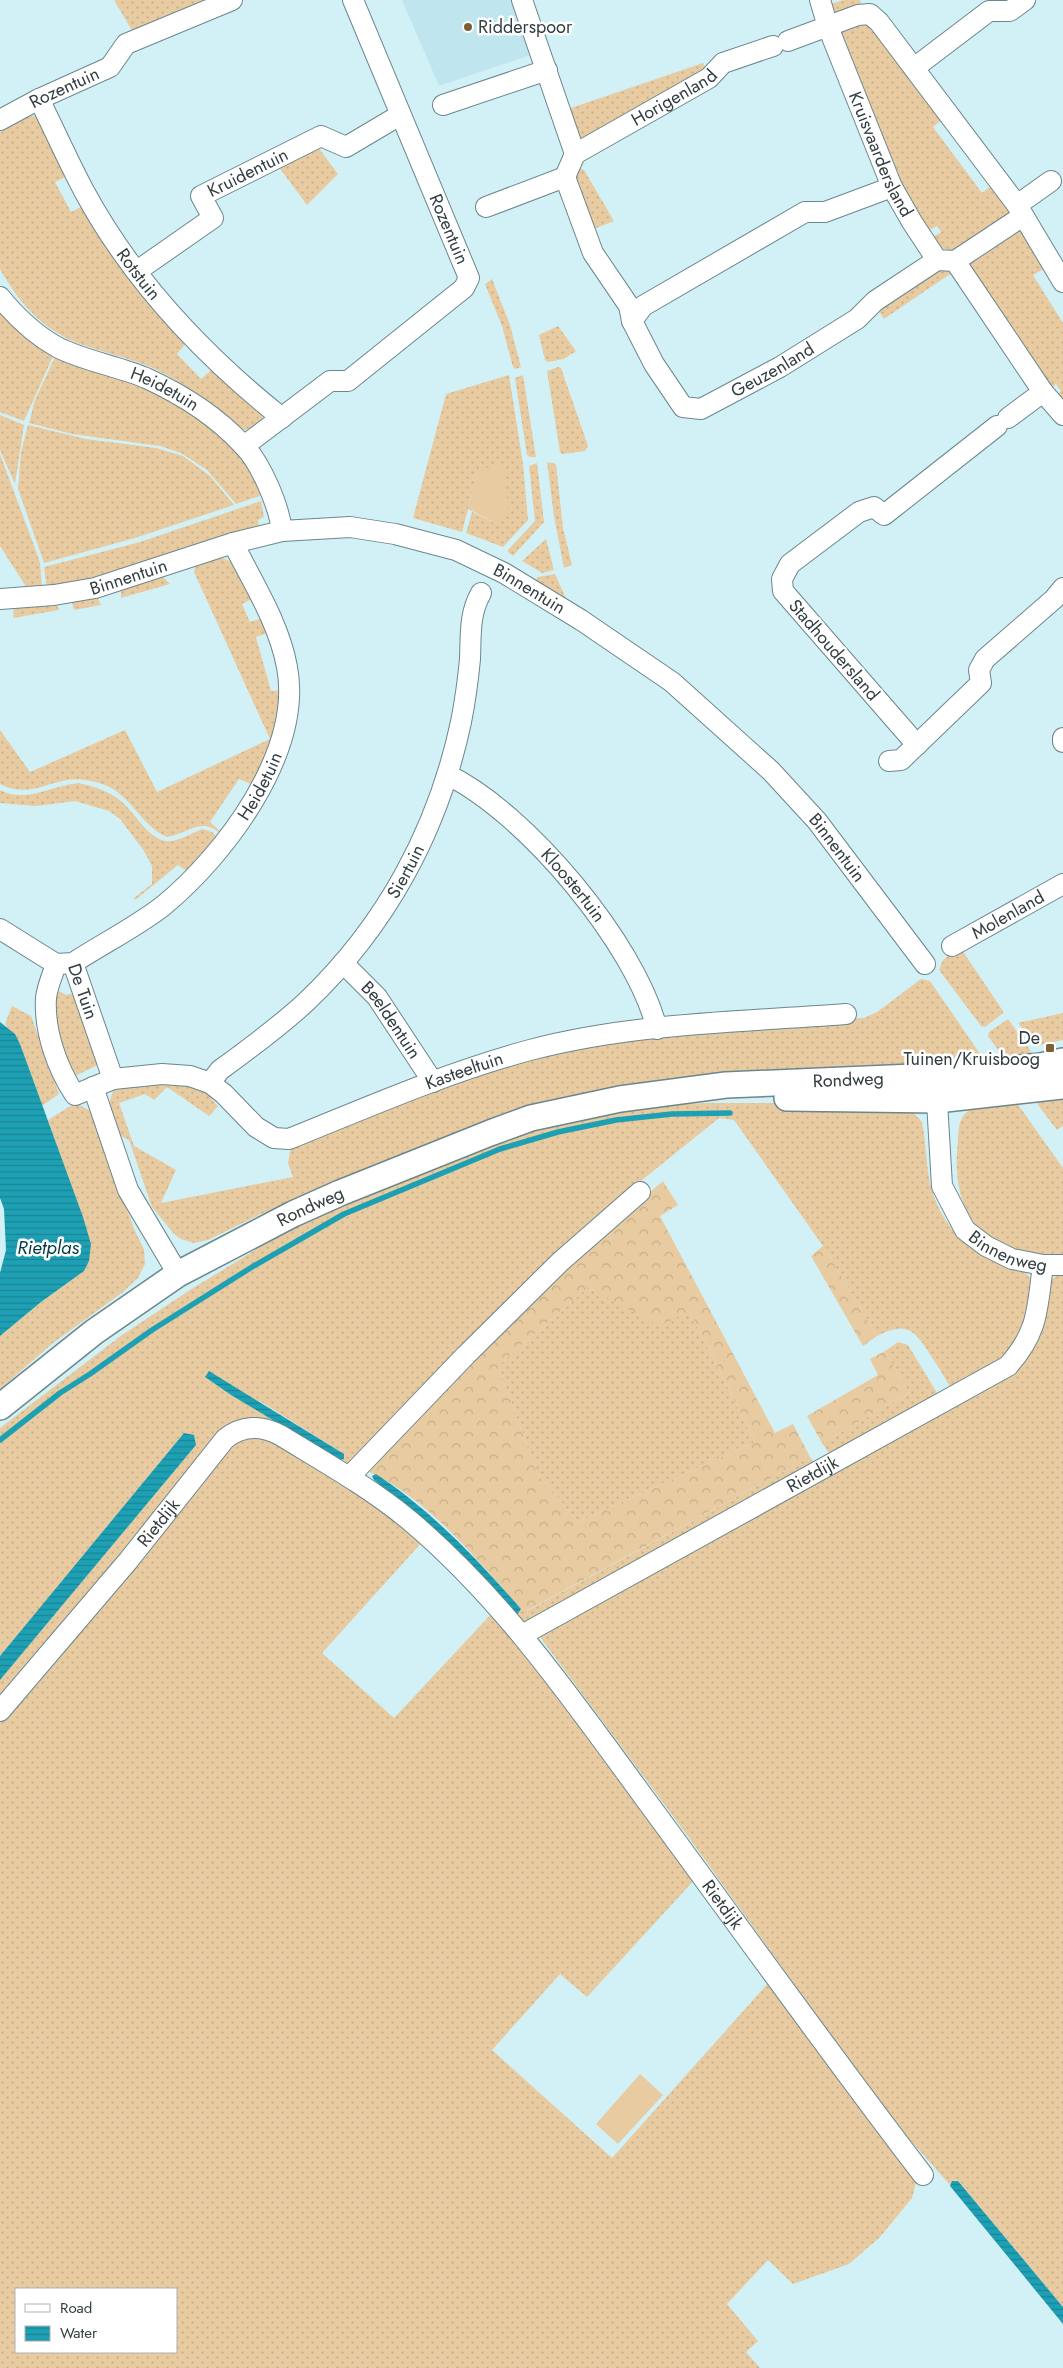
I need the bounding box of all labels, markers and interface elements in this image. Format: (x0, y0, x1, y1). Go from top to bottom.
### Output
place label: Ridderspoor (478, 14, 573, 40)
marker: Ridderspoor (462, 21, 474, 33)
street label: Rozentuin (25, 60, 103, 115)
street label: Horigenland (626, 64, 724, 133)
street label: Kruisvaardersland (842, 88, 920, 222)
street label: Kruidentuin (203, 141, 293, 204)
street label: Rozentuin (423, 190, 475, 268)
street label: Rotstuin (110, 243, 167, 306)
street label: Geuzenland (726, 336, 819, 404)
street label: Heidetuin (127, 360, 204, 417)
street label: Binnentuin (86, 552, 171, 602)
street label: Binnentuin (489, 557, 570, 620)
street label: Stadhoudersland (782, 593, 886, 707)
street label: Heidetuin (231, 748, 289, 826)
street label: Binnentuin (803, 807, 872, 887)
street label: Siertuin (380, 840, 431, 904)
street label: Kloostertuin (535, 842, 612, 927)
street label: Molenland (967, 884, 1049, 946)
street label: De Tuin (61, 960, 104, 1023)
street label: Beeldentuin (355, 975, 427, 1064)
place label: De Tuinen/Kruisboog (904, 1025, 1040, 1072)
marker: De Tuinen/Kruisboog (1044, 1042, 1056, 1054)
street label: Kasteeltuin (421, 1045, 506, 1096)
street label: Rondweg (812, 1065, 884, 1094)
street label: Rondweg (272, 1180, 348, 1233)
street label: Binnenweg (963, 1224, 1049, 1279)
water label: Rietplas (17, 1234, 79, 1261)
street label: Rietdijk (782, 1449, 843, 1499)
street label: Rietdijk (131, 1493, 186, 1553)
street label: Rietdijk (696, 1874, 750, 1935)
legend (15, 2288, 178, 2353)
text: Road (60, 2297, 92, 2319)
text: Water (60, 2322, 98, 2344)

